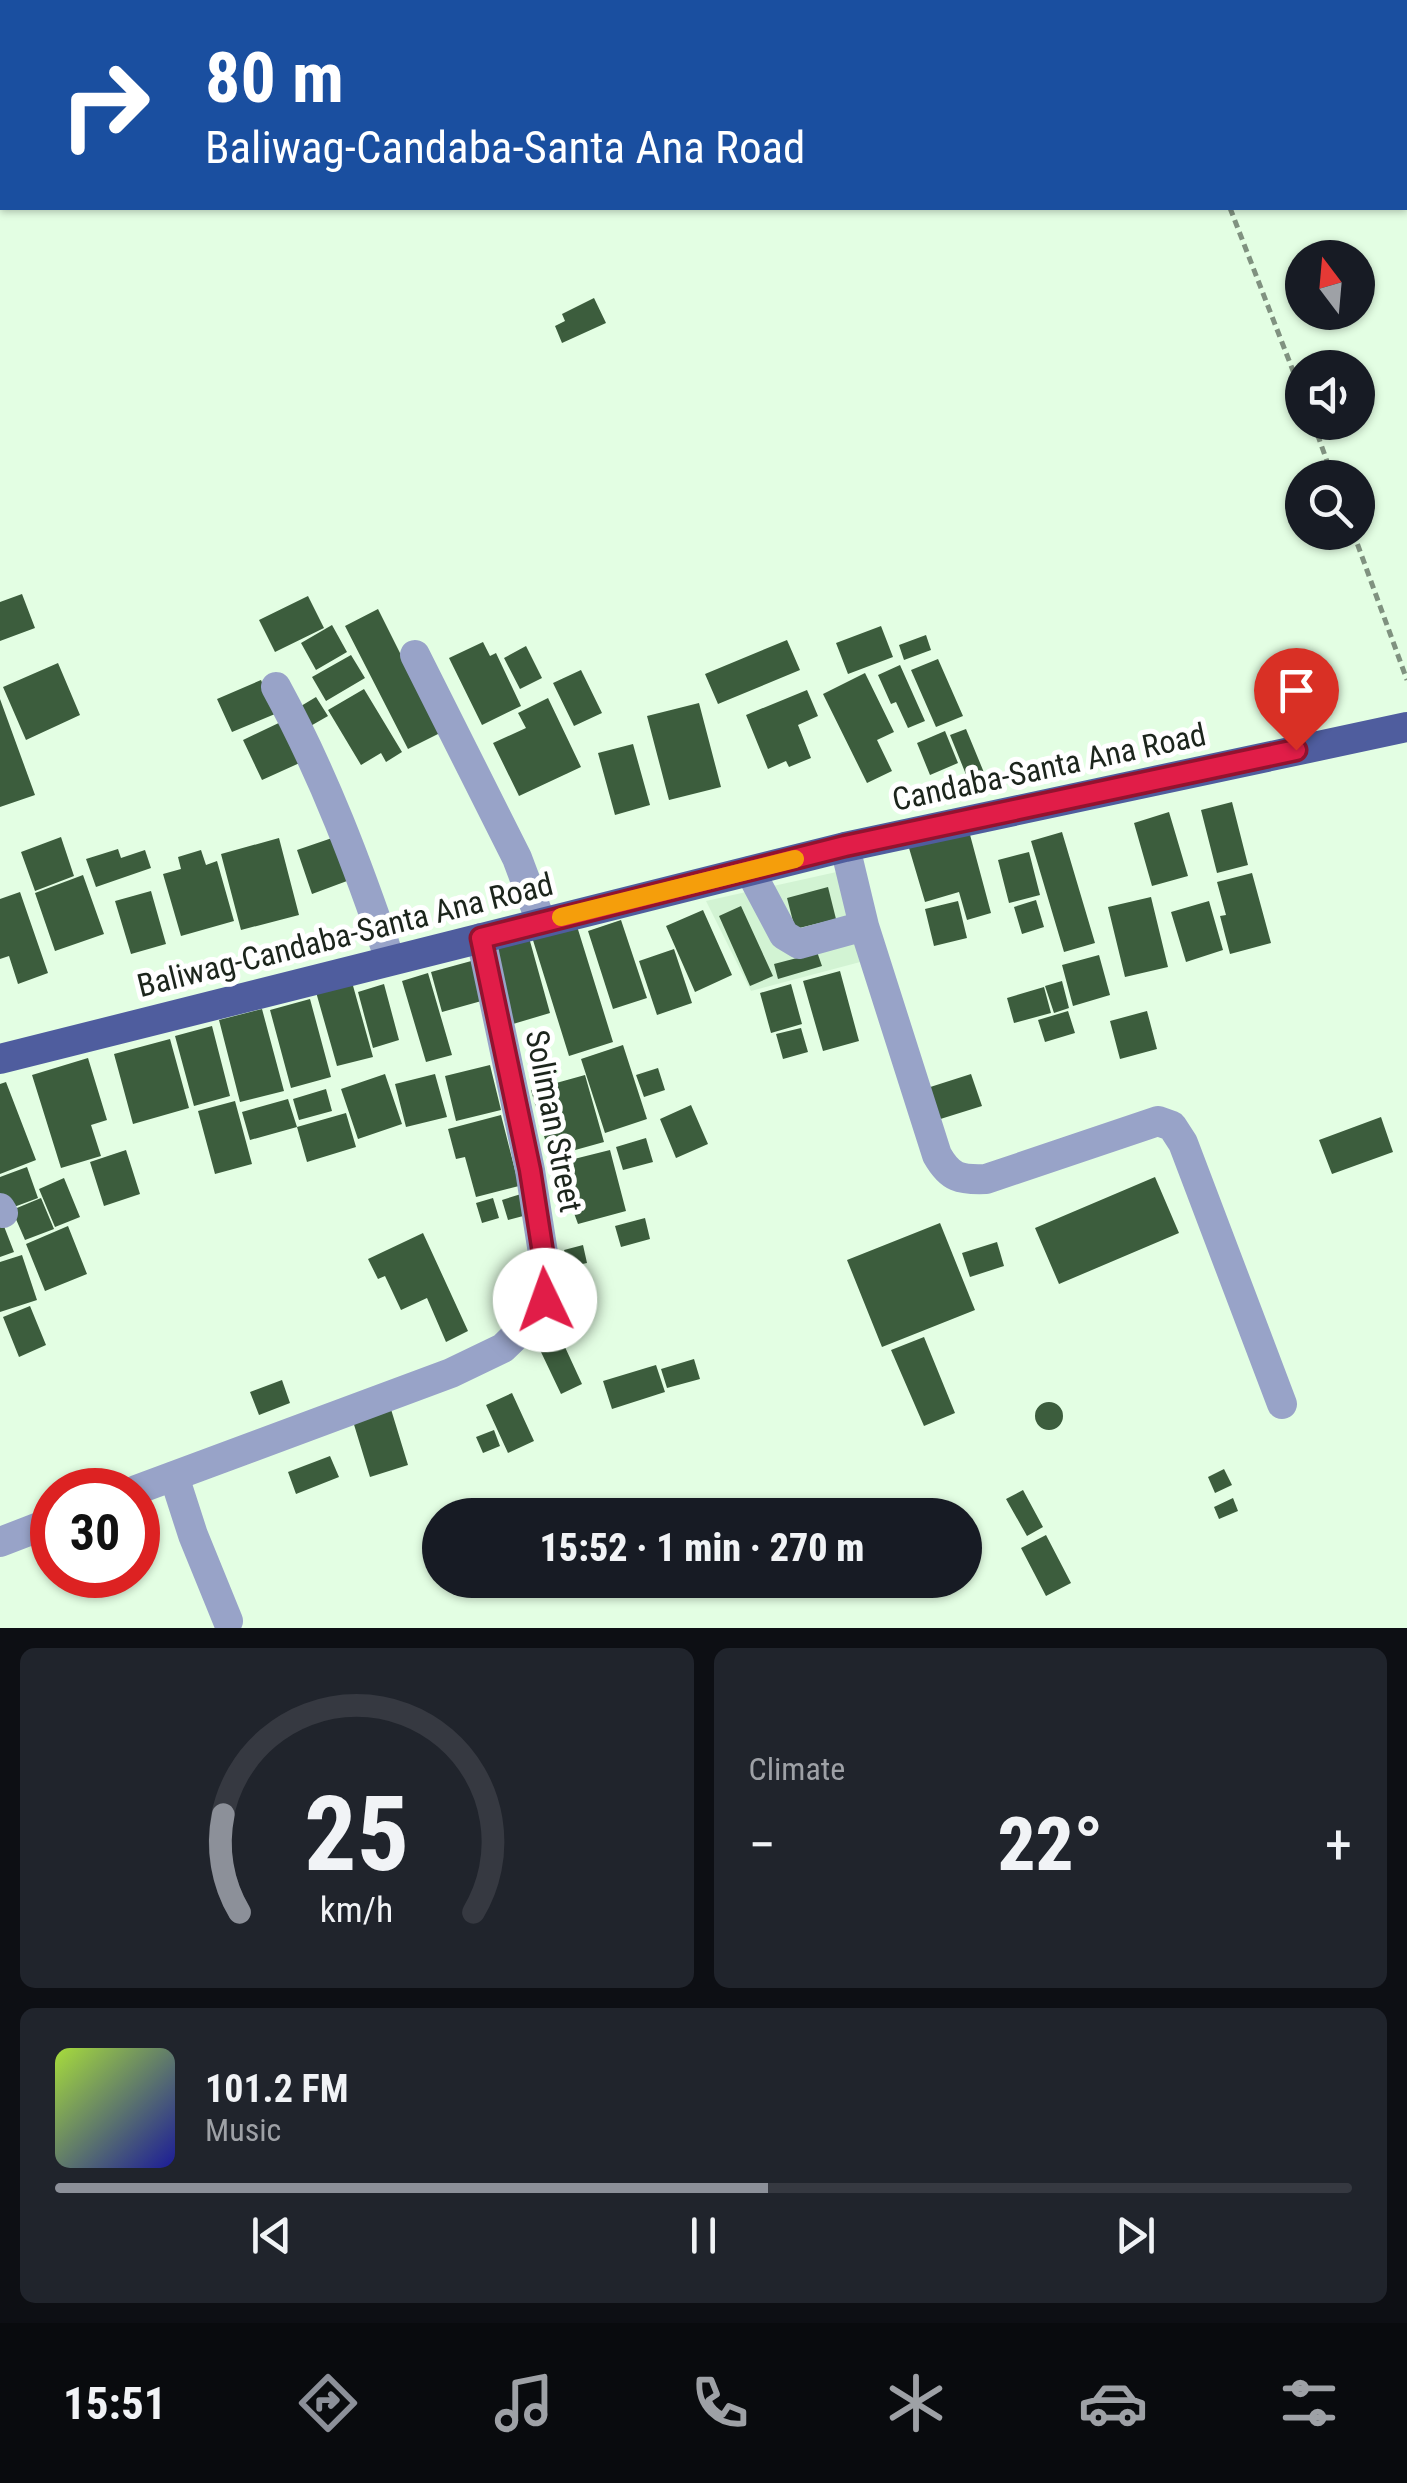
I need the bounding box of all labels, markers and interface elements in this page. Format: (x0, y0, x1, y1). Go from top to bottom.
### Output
text: 80 m (205, 37, 344, 119)
icon: right (40, 40, 170, 170)
text: Baliwag-Candaba-Santa Ana Road (205, 121, 805, 174)
north arrow (1285, 240, 1375, 330)
map controls (1285, 240, 1375, 550)
button: sound (1285, 350, 1375, 440)
button: search (1285, 460, 1375, 550)
pin (1254, 648, 1339, 751)
icon: arrive (1269, 663, 1324, 718)
street label: Candaba-Santa Ana Road (889, 715, 1209, 819)
street label: Baliwag-Candaba-Santa Ana Road (133, 865, 557, 1005)
street label: Soliman Street (518, 1027, 590, 1215)
position arrow (493, 1248, 597, 1352)
speed limit sign: 30 (30, 1468, 160, 1598)
text: 15:52 · 1 min · 270 m (540, 1526, 864, 1570)
text: Climate (749, 1750, 845, 1788)
text: 25 (304, 1774, 409, 1895)
text: 22° (997, 1800, 1103, 1888)
text: − (749, 1813, 776, 1877)
text: + (1325, 1813, 1352, 1877)
text: km/h (320, 1889, 394, 1931)
text: 101.2 FM (205, 2067, 349, 2111)
text: Music (205, 2111, 281, 2149)
icon: previous (244, 2208, 299, 2263)
icon: pause (676, 2208, 731, 2263)
icon: next (1108, 2208, 1163, 2263)
icon: directions (293, 2368, 363, 2438)
icon: music (489, 2368, 559, 2438)
icon: phone (685, 2368, 755, 2438)
icon: climate (881, 2368, 951, 2438)
icon: car (1078, 2368, 1148, 2438)
icon: filters (1274, 2368, 1344, 2438)
text: 15:51 (63, 2377, 166, 2430)

